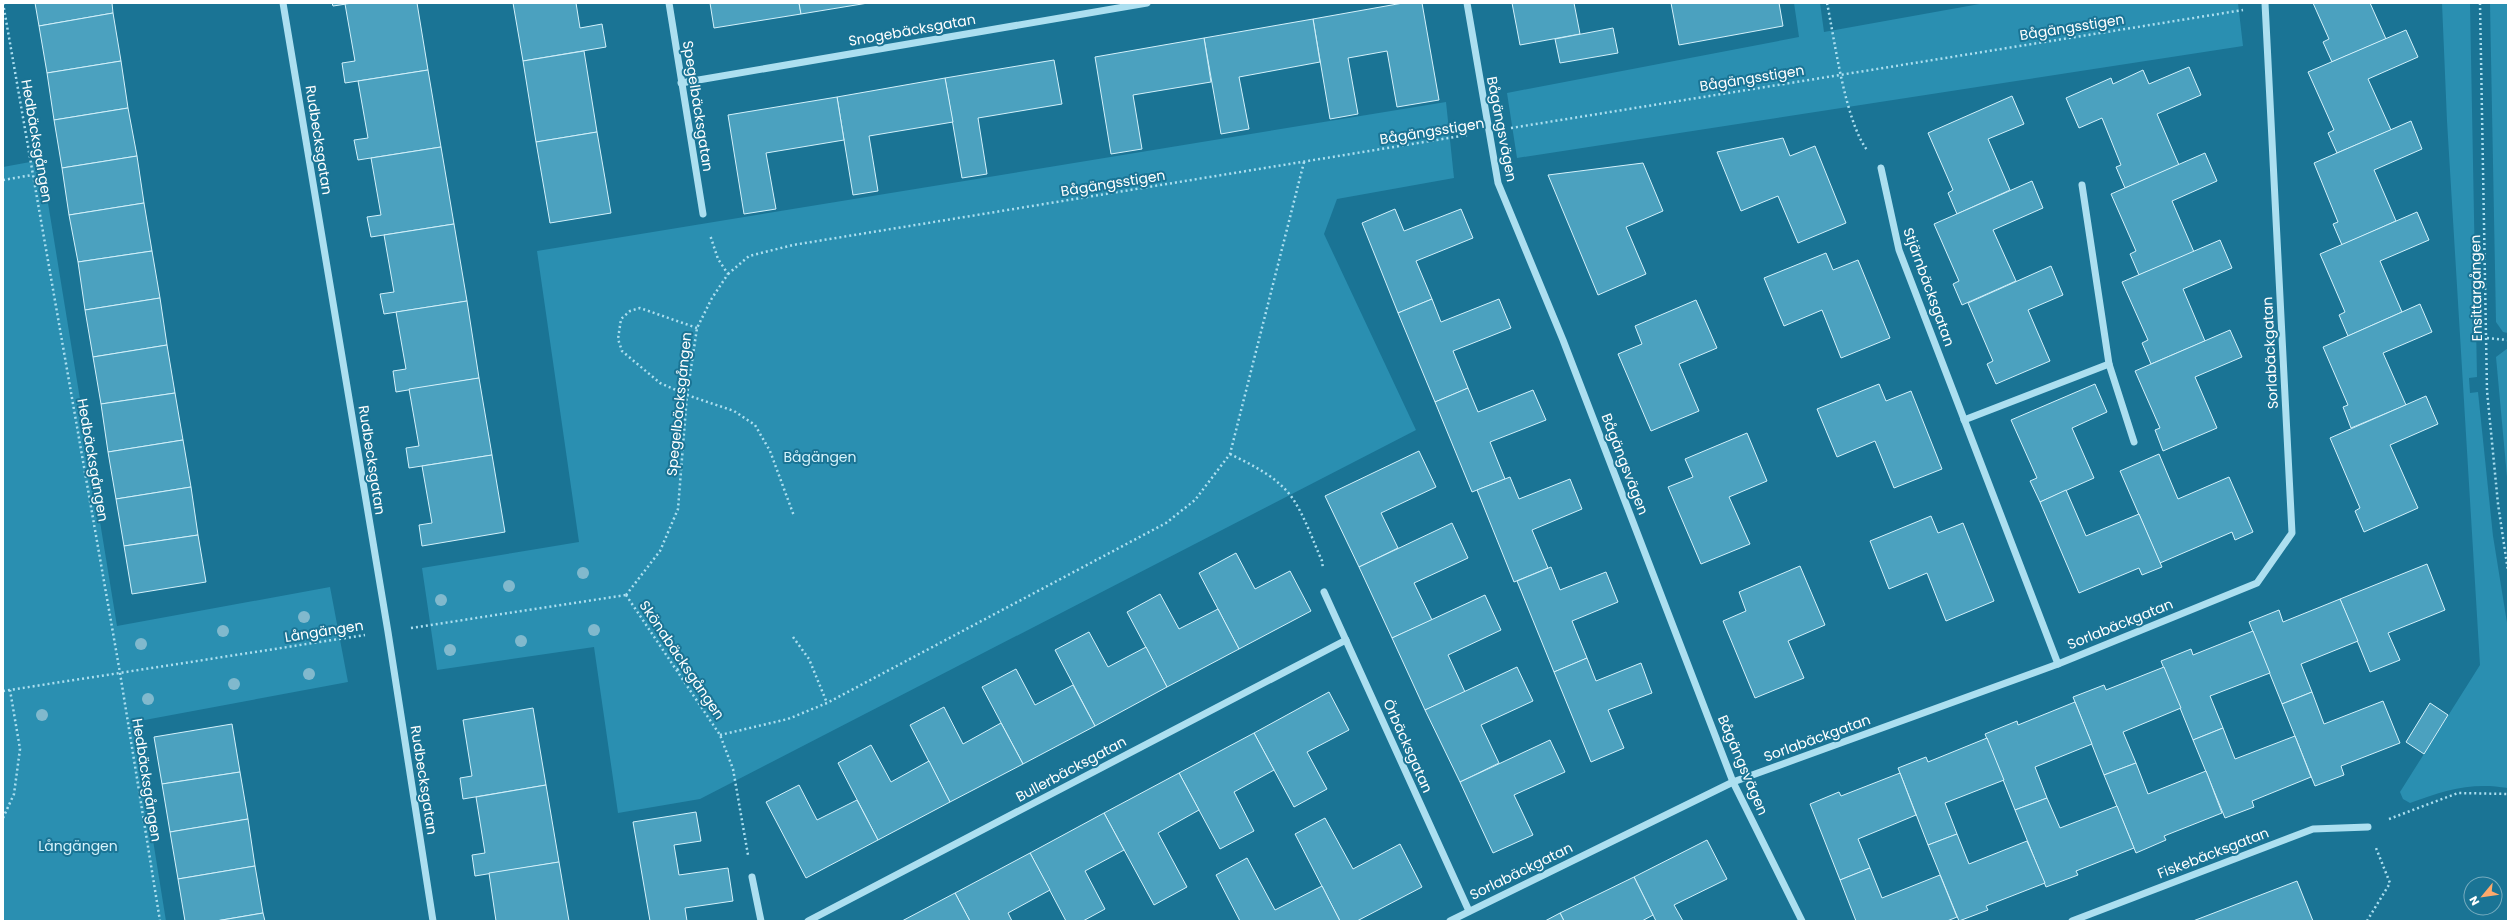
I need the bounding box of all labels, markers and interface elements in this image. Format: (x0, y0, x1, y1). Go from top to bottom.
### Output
street label: Snogebäcksgatan (847, 9, 977, 51)
street label: Bågängsstigen (2018, 9, 2126, 45)
street label: Spegelbäcksgatan (678, 39, 718, 173)
street label: Bågängsstigen (1698, 60, 1806, 96)
street label: Bågängsvägen (1482, 75, 1522, 183)
street label: Hedbäcksgången (16, 78, 58, 204)
street label: Rudbecksgatan (300, 84, 338, 196)
street label: Bågängsstigen (1378, 113, 1486, 149)
street label: Bågängsstigen (1059, 165, 1167, 201)
street label: Stjärnbäcksgatan (1898, 225, 1960, 349)
street label: Ensittargången (2465, 234, 2487, 342)
street label: Sorlabäckgatan (2257, 296, 2283, 410)
street label: Spegelbäcksgången (661, 331, 697, 477)
street label: Hedbäcksgången (72, 397, 114, 523)
street label: Rudbecksgatan (353, 404, 391, 516)
street label: Bågängsvägen (1596, 410, 1654, 518)
park label: Bågängen (783, 447, 857, 467)
street label: Sorlabäckgatan (2064, 594, 2176, 654)
street label: Skönabäcksgången (635, 596, 729, 724)
street label: Långängen (283, 615, 365, 647)
street label: Örbäcksgatan (1378, 696, 1438, 796)
street label: Sorlabäckgatan (1761, 709, 1873, 767)
street label: Bågängsvägen (1713, 712, 1773, 818)
street label: Hedbäcksgången (127, 717, 167, 843)
street label: Rudbecksgatan (405, 724, 443, 836)
street label: Bullerbäcksgatan (1012, 731, 1130, 807)
street label: Fiskebäcksgatan (2154, 823, 2272, 883)
park label: Långängen (38, 836, 118, 856)
street label: Sorlabäckgatan (1466, 837, 1576, 905)
north arrow (2463, 876, 2503, 916)
text: N (2465, 893, 2483, 908)

